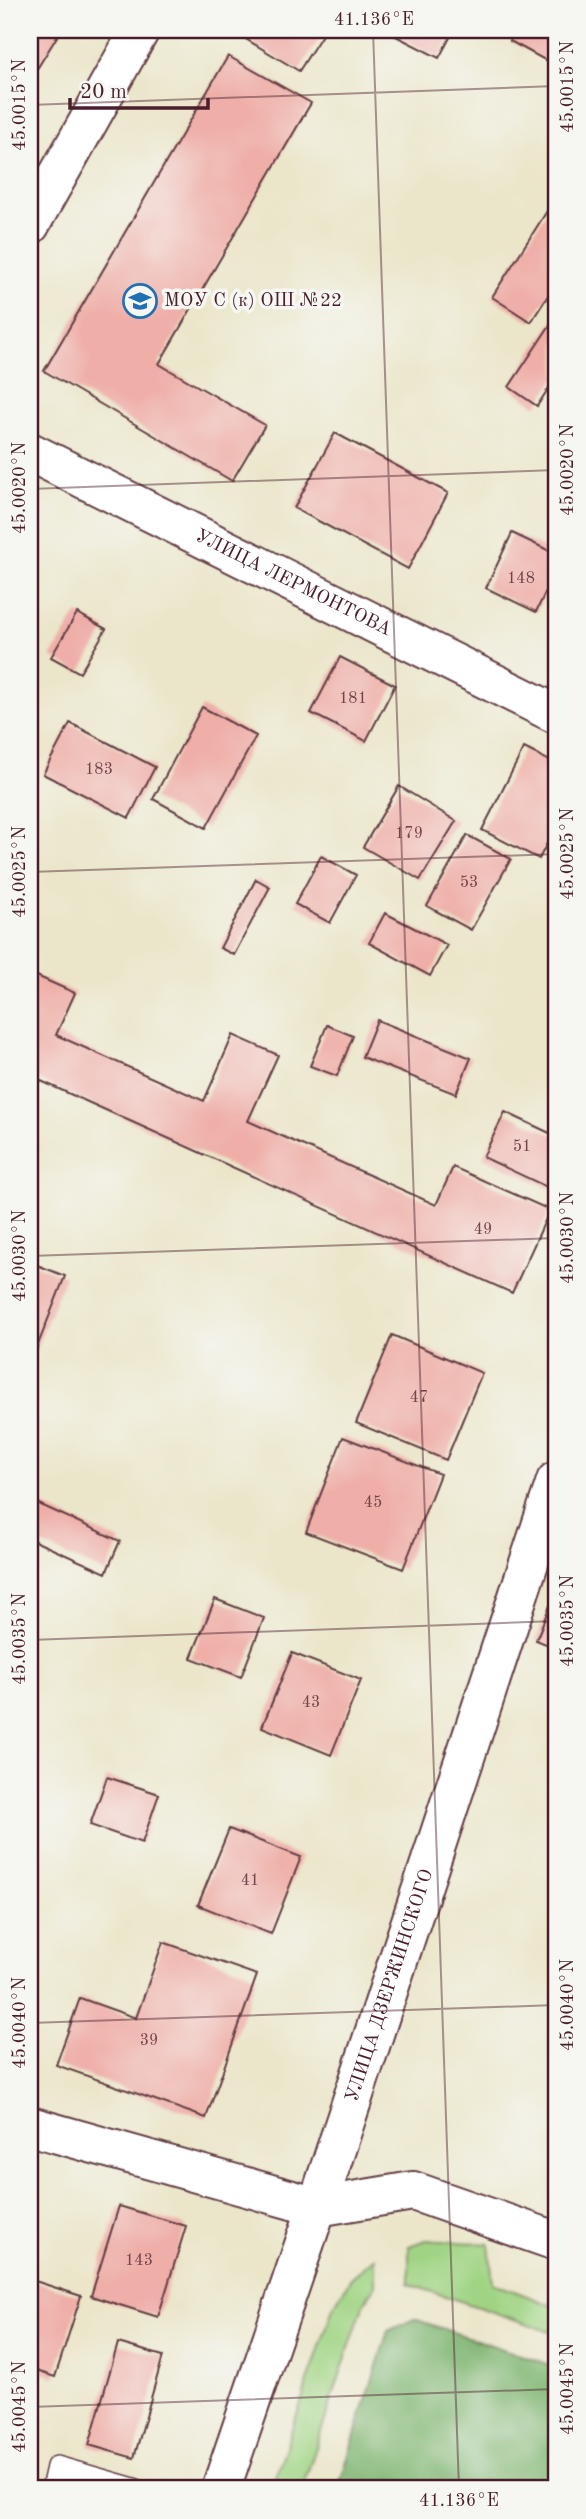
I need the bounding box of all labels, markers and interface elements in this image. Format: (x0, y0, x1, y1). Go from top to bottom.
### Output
text: 41.136°E (334, 11, 414, 29)
text: 45.0015°N (559, 41, 577, 133)
text: 45.0015°N (11, 59, 29, 151)
scale bar (70, 66, 208, 110)
text: 20 m (80, 82, 127, 103)
school or university icon: МОУ С (к) ОШ №22 (121, 282, 159, 320)
place label: МОУ С (к) ОШ №22 (164, 291, 342, 311)
text: 45.0020°N (559, 424, 577, 516)
text: 45.0020°N (11, 442, 29, 534)
street label: УЛИЦА ЛЕРМОНТОВА (192, 526, 395, 640)
house number: 148 (507, 571, 535, 587)
house number: 181 (339, 691, 367, 707)
house number: 183 (85, 762, 113, 778)
text: 45.0025°N (559, 808, 577, 900)
text: 45.0025°N (11, 826, 29, 918)
house number: 179 (395, 826, 423, 842)
house number: 53 (460, 875, 478, 891)
house number: 51 (513, 1139, 531, 1155)
text: 45.0030°N (559, 1192, 577, 1284)
text: 45.0030°N (11, 1210, 29, 1302)
house number: 49 (474, 1222, 492, 1238)
house number: 47 (410, 1390, 428, 1406)
house number: 45 (364, 1495, 382, 1511)
text: 45.0035°N (559, 1575, 577, 1667)
text: 45.0035°N (11, 1593, 29, 1685)
house number: 43 (302, 1695, 320, 1711)
street label: УЛИЦА ДЗЕРЖИНСКОГО (343, 1867, 437, 2104)
house number: 41 (241, 1873, 259, 1889)
text: 45.0040°N (559, 1959, 577, 2051)
text: 45.0040°N (11, 1977, 29, 2069)
house number: 39 (140, 2033, 158, 2049)
house number: 143 (125, 2253, 153, 2269)
text: 45.0045°N (559, 2343, 577, 2435)
text: 45.0045°N (11, 2361, 29, 2453)
text: 41.136°E (419, 2492, 499, 2510)

